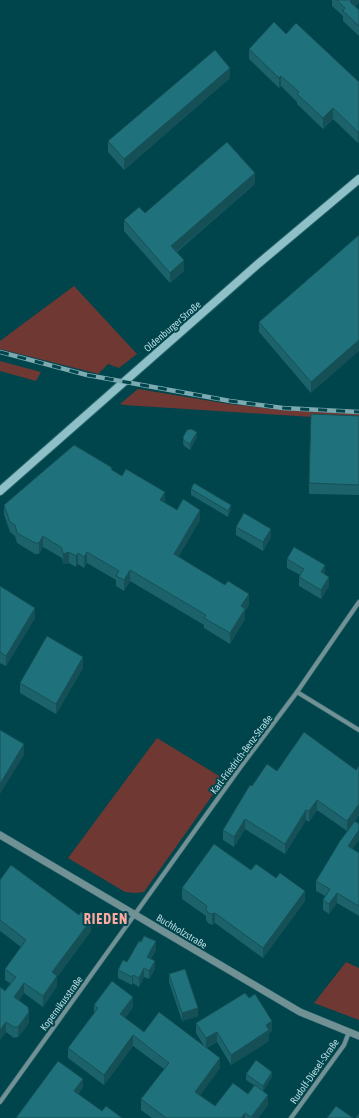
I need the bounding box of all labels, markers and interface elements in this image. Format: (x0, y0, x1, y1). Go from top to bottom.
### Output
street label: Oldenburger Straße (142, 298, 203, 354)
street label: Karl-Friedrich-Benz-Straße (208, 712, 275, 796)
district label: RIEDEN (84, 911, 128, 927)
street label: Buchholzstraße (154, 912, 209, 951)
street label: Kopernikusstraße (38, 974, 85, 1033)
street label: Rudolf-Diesel-Straße (288, 1036, 341, 1106)

